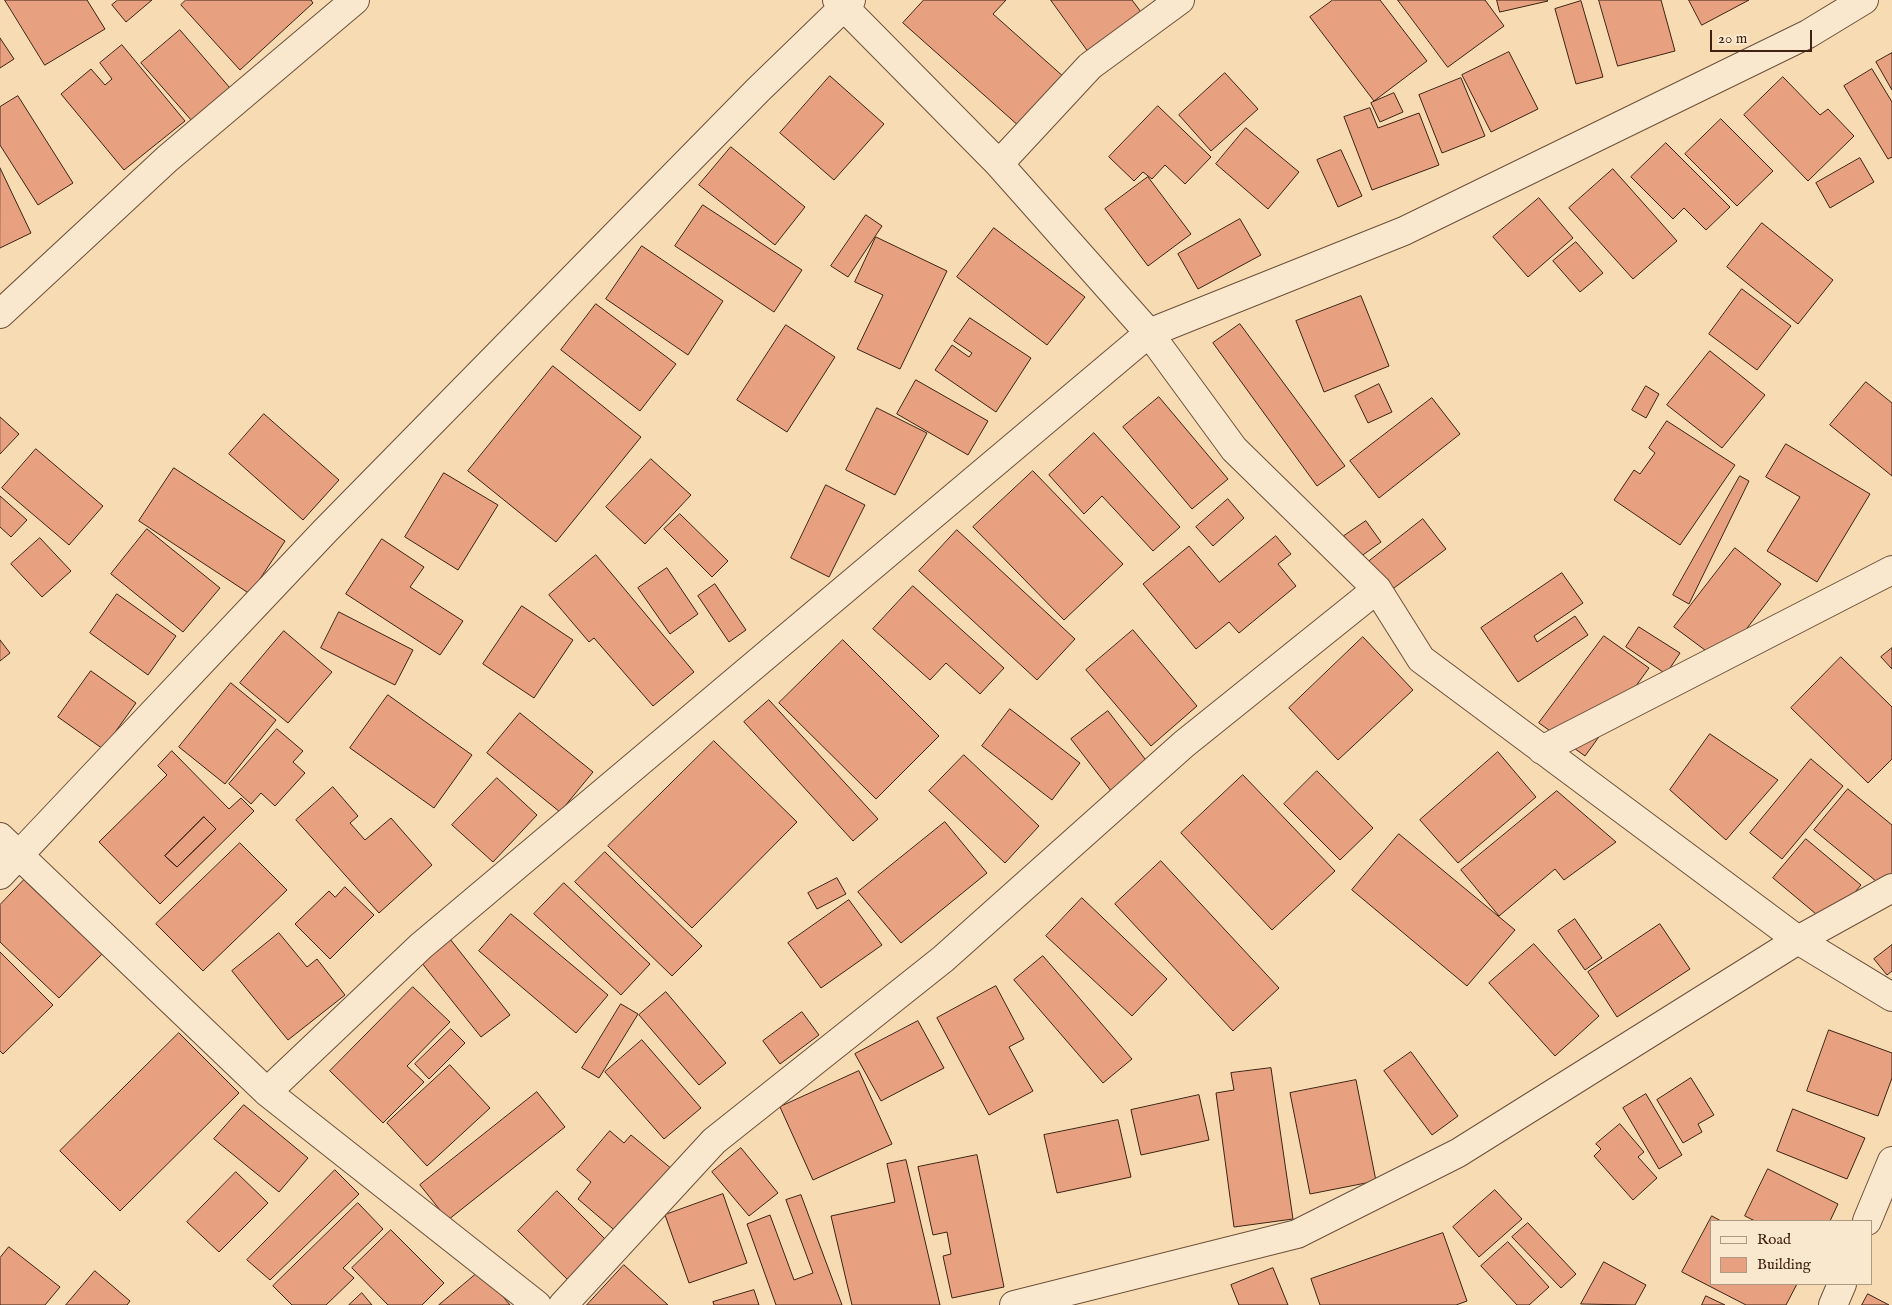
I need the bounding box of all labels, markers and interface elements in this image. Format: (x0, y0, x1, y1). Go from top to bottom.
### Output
scale bar (1712, 20, 1814, 52)
text: 20 m (1718, 29, 1747, 48)
legend (1710, 1220, 1872, 1285)
text: Road (1757, 1230, 1791, 1249)
text: Building (1757, 1255, 1811, 1274)

